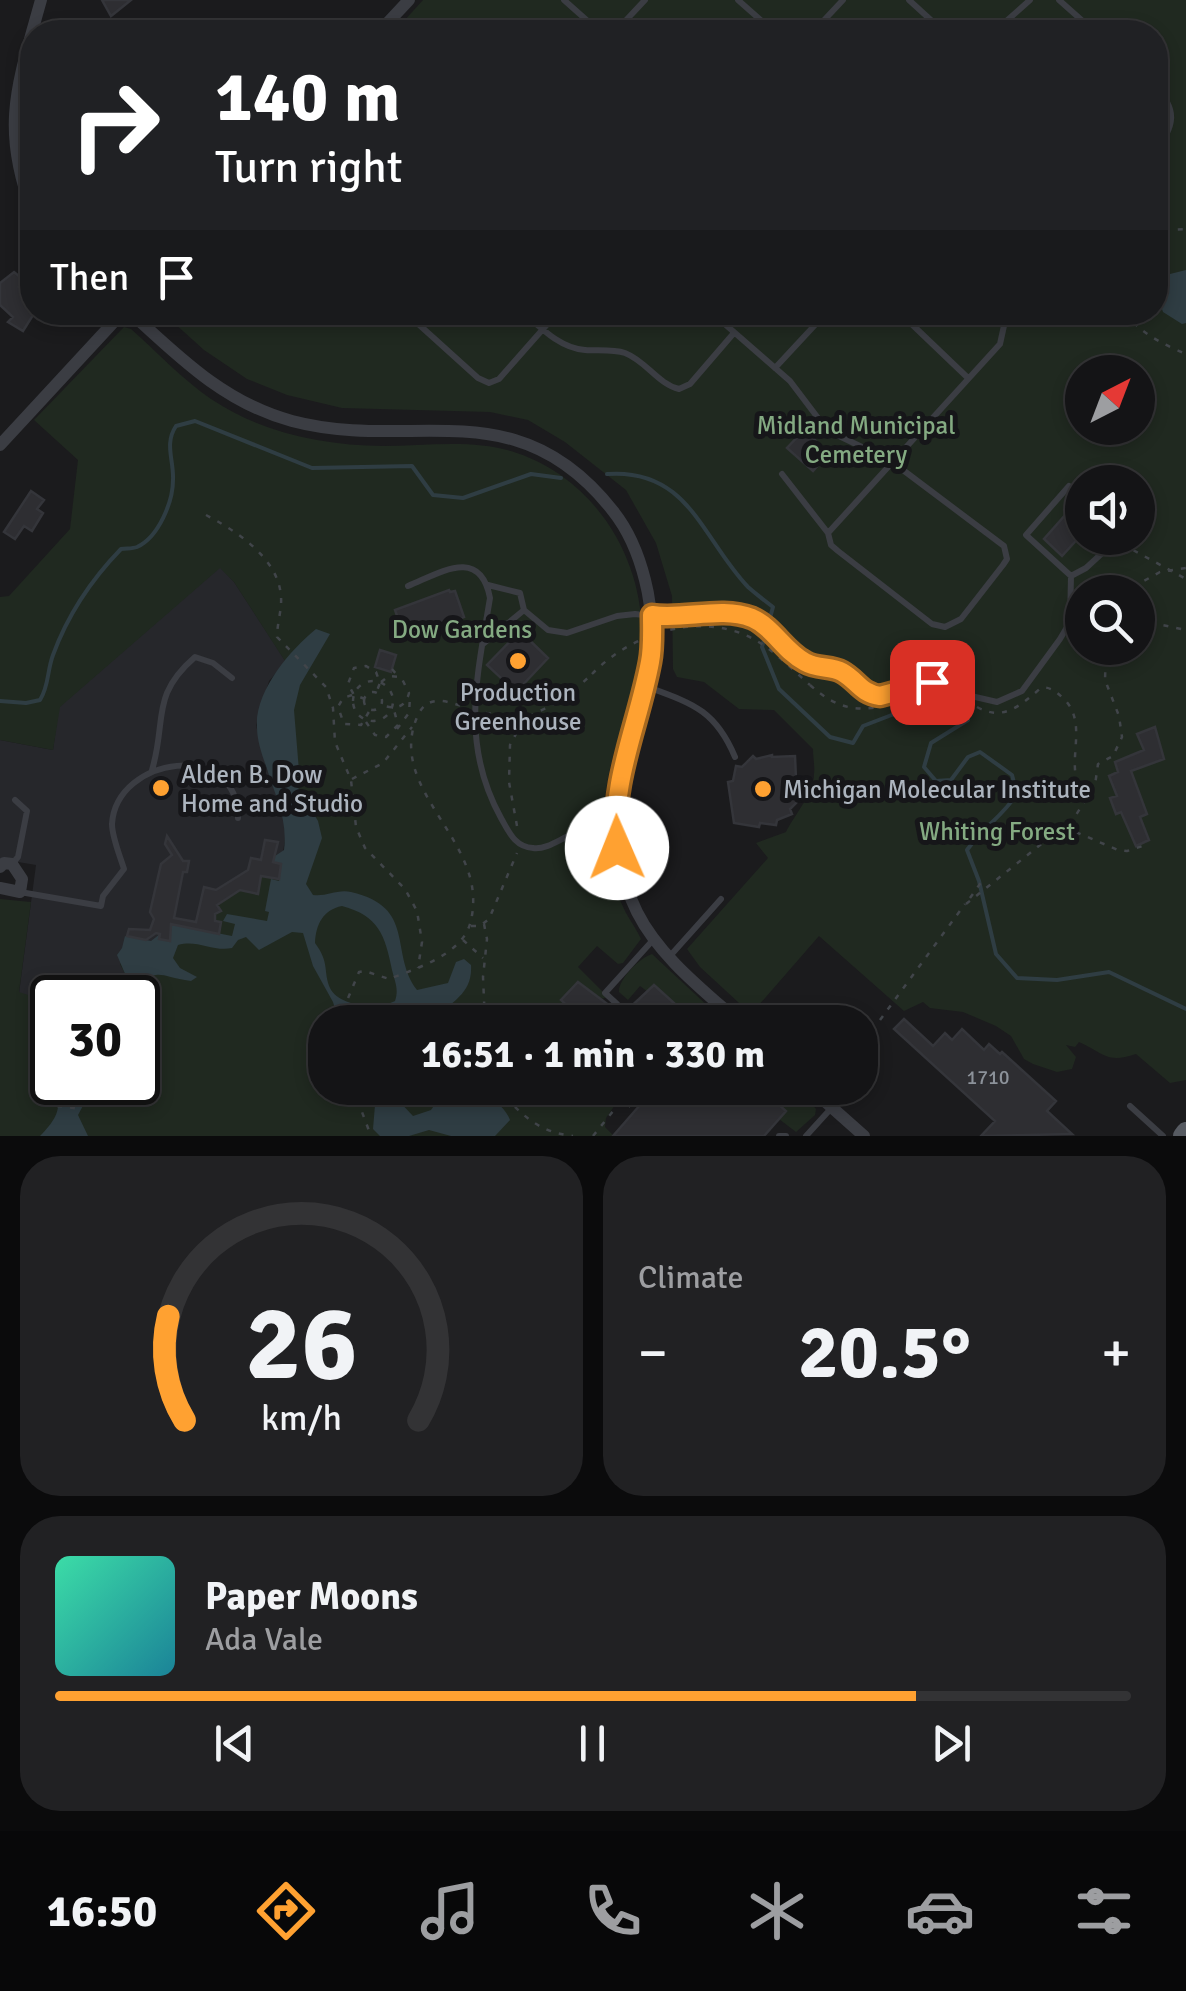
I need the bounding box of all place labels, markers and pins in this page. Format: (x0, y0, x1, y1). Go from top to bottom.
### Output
pin (890, 640, 975, 725)
marker: Production Greenhouse (507, 650, 529, 672)
place label: Production Greenhouse (454, 677, 582, 737)
place label: Alden B. Dow Home and Studio (181, 759, 363, 819)
place label: Michigan Molecular Institute (783, 774, 1091, 805)
marker: Alden B. Dow Home and Studio (150, 777, 172, 799)
marker: Michigan Molecular Institute (752, 778, 774, 800)

